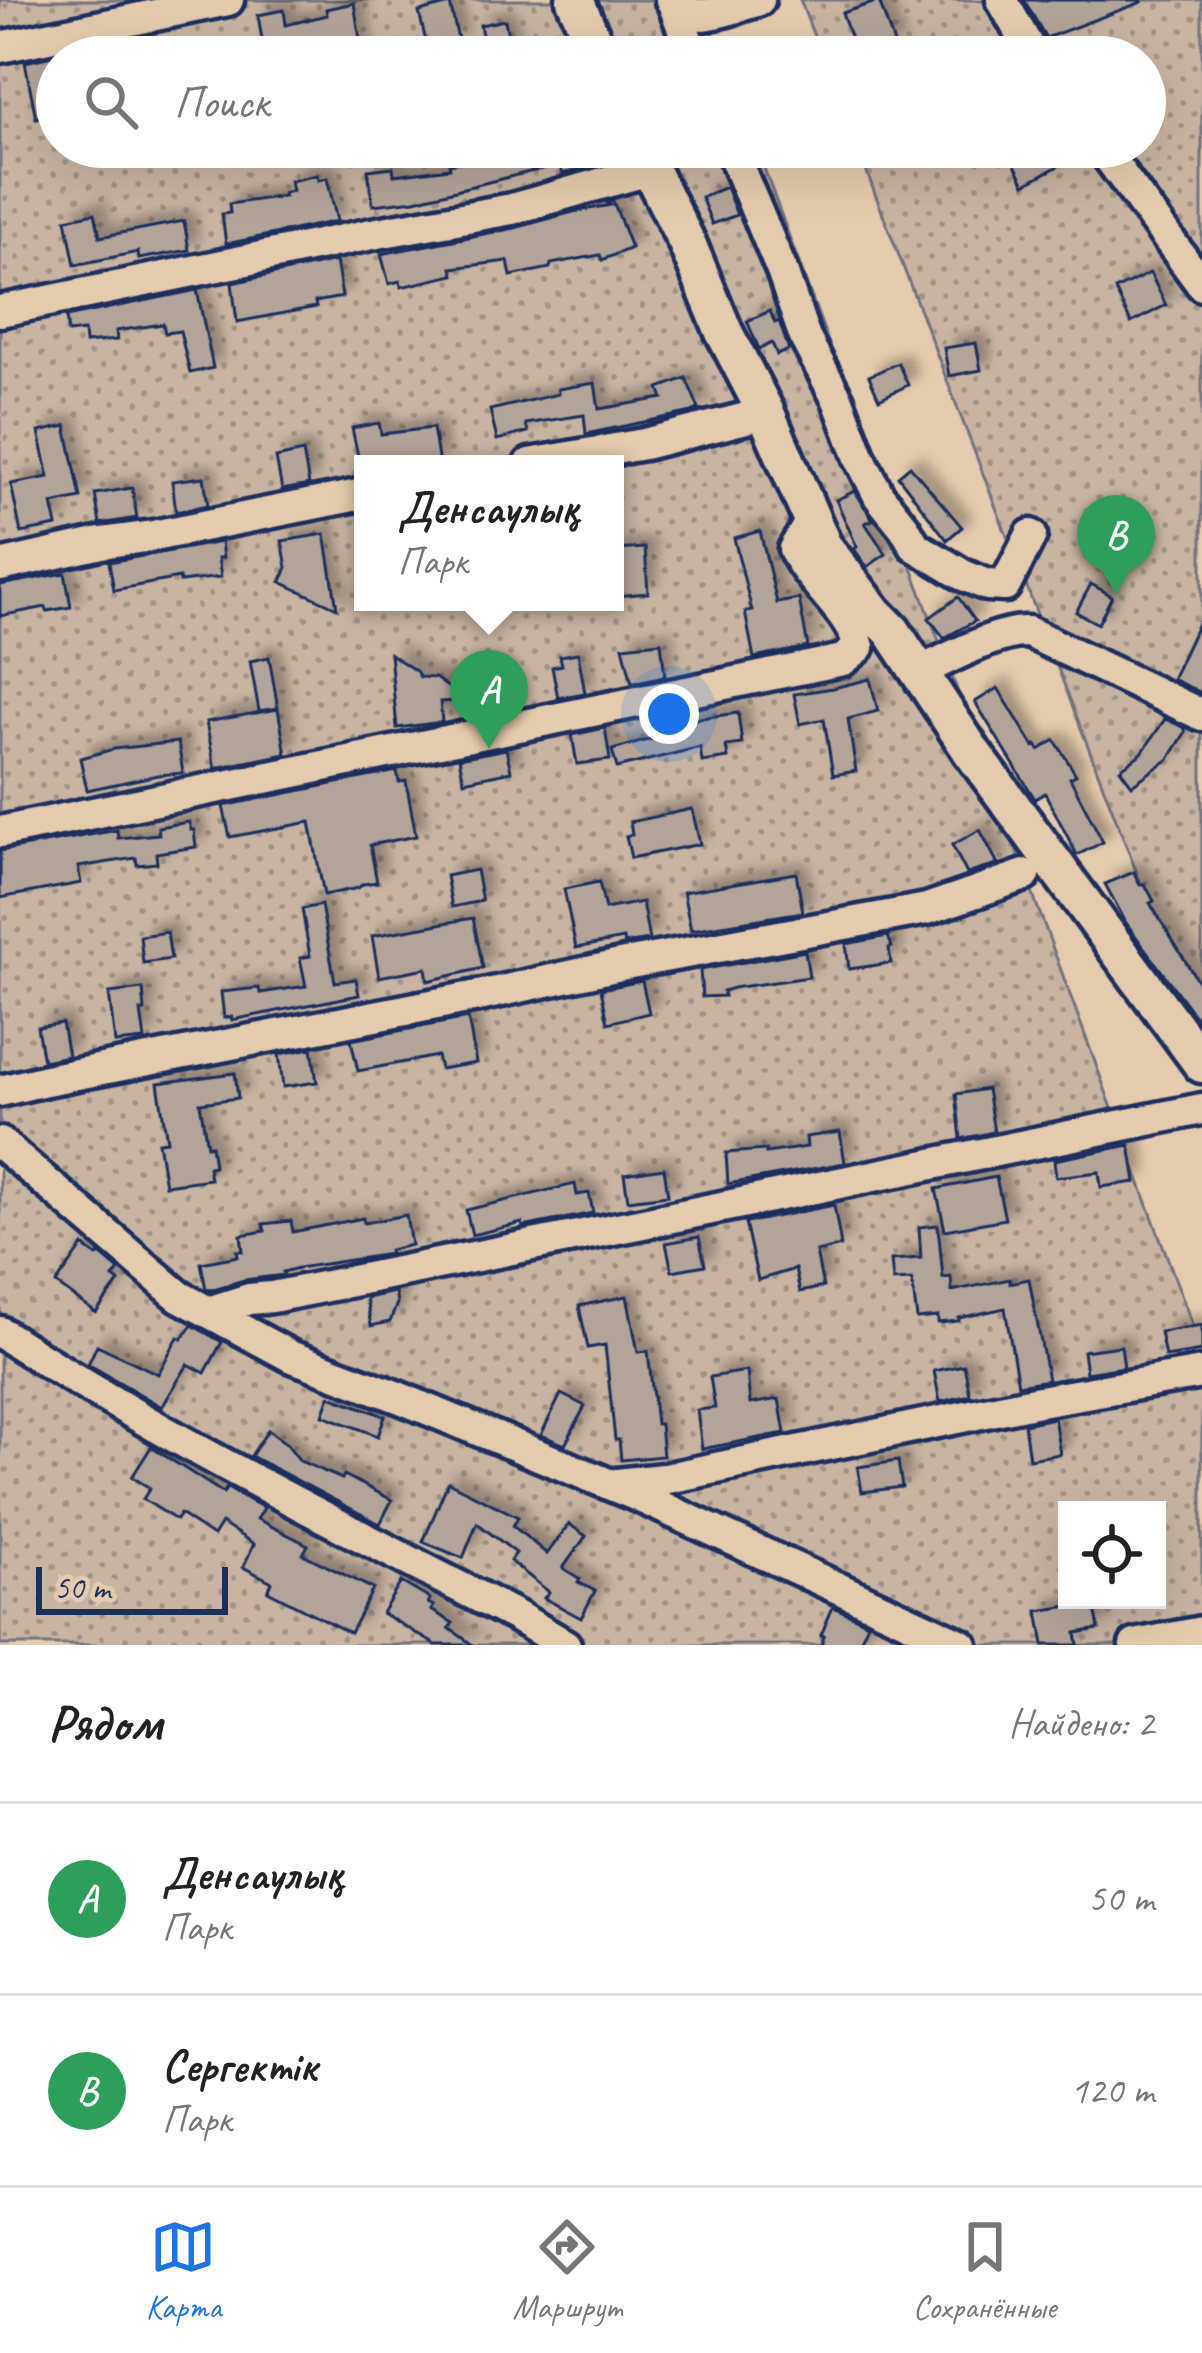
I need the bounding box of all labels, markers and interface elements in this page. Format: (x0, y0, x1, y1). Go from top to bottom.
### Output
search box (36, 36, 1166, 168)
icon: search (78, 69, 144, 135)
text: Поиск (174, 74, 269, 131)
popup (354, 455, 624, 611)
text: Денсаулық (398, 480, 580, 537)
pin: B (1077, 495, 1155, 594)
text: Парк (398, 537, 467, 586)
pin: A (450, 650, 528, 749)
your location (639, 684, 699, 744)
map controls (1058, 1501, 1166, 1609)
button: locate (1058, 1501, 1166, 1609)
scale bar (36, 1561, 228, 1614)
text: 50 m (54, 1567, 110, 1609)
text: Рядом (48, 1691, 162, 1755)
text: Найдено: 2 (1009, 1699, 1154, 1748)
text: Денсаулық (162, 1846, 344, 1903)
text: A (77, 1874, 97, 1923)
text: 50 m (1088, 1874, 1154, 1923)
text: Парк (162, 1903, 232, 1952)
text: Сергектік (162, 2038, 317, 2095)
text: B (77, 2066, 97, 2115)
text: 120 m (1070, 2066, 1154, 2115)
text: Парк (162, 2095, 232, 2144)
tab: Карта (146, 2214, 221, 2328)
tab: Маршрут (513, 2214, 622, 2328)
tab: Сохранённые (913, 2214, 1056, 2328)

